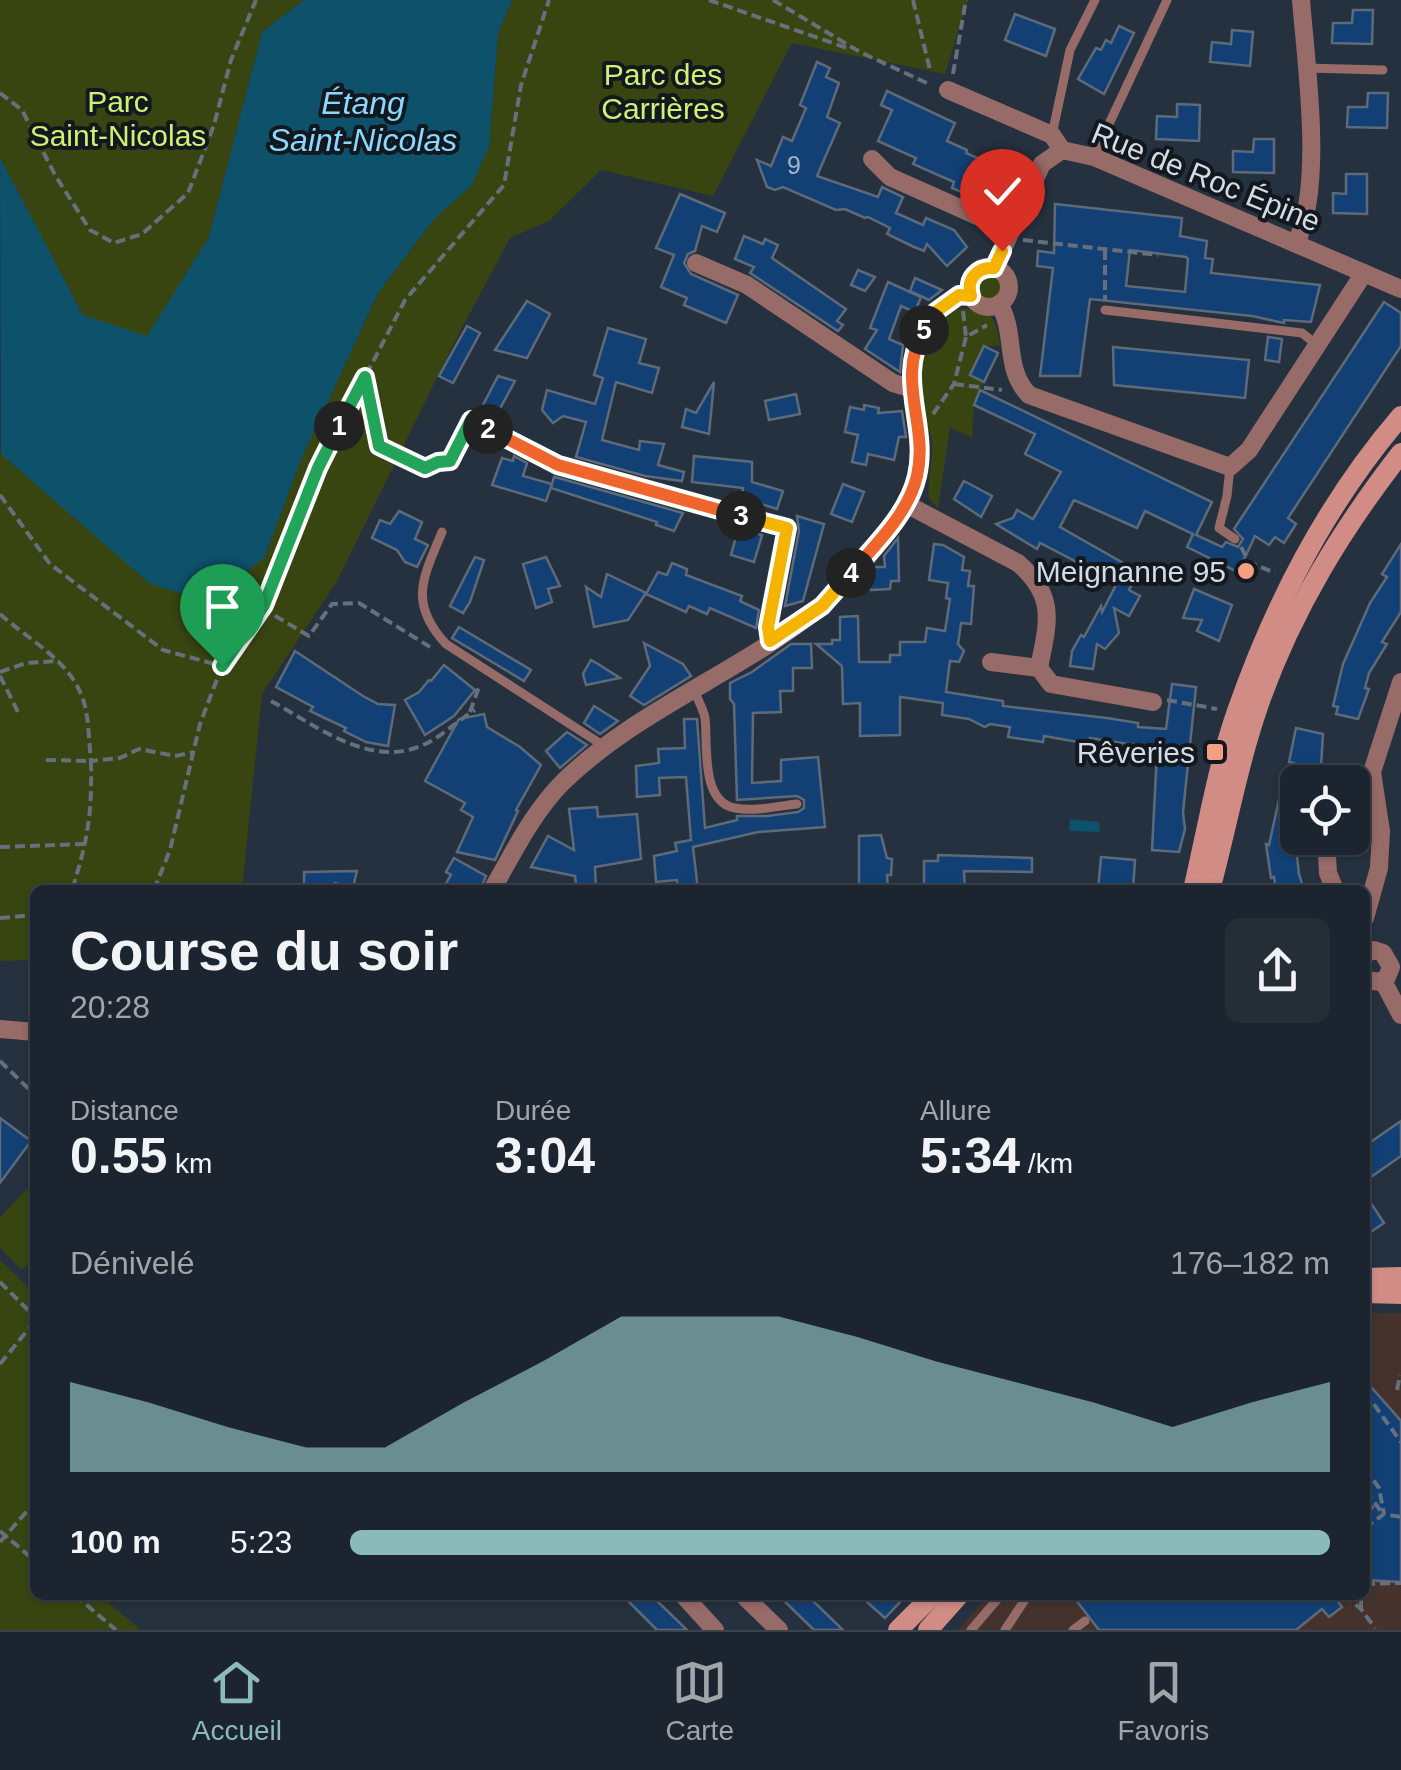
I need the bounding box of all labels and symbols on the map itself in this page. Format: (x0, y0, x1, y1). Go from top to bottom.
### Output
park label: Parc des Carrières (601, 58, 725, 125)
park label: Parc Saint-Nicolas (30, 85, 206, 152)
water label: Étang Saint-Nicolas (269, 85, 457, 158)
street label: Rue de Roc Épine (1087, 116, 1325, 238)
pin (960, 149, 1045, 252)
house number: 9 (787, 151, 801, 179)
pin: 5 (899, 305, 949, 355)
pin: 1 (314, 401, 364, 451)
pin: 2 (463, 404, 513, 454)
pin: 3 (716, 491, 766, 541)
pin: 4 (826, 548, 876, 598)
place label: Meignanne 95 (1036, 555, 1226, 588)
marker: Meignanne 95 (1235, 560, 1257, 582)
pin (180, 564, 265, 667)
place label: Rêveries (1077, 736, 1195, 769)
marker: Rêveries (1204, 741, 1226, 763)

